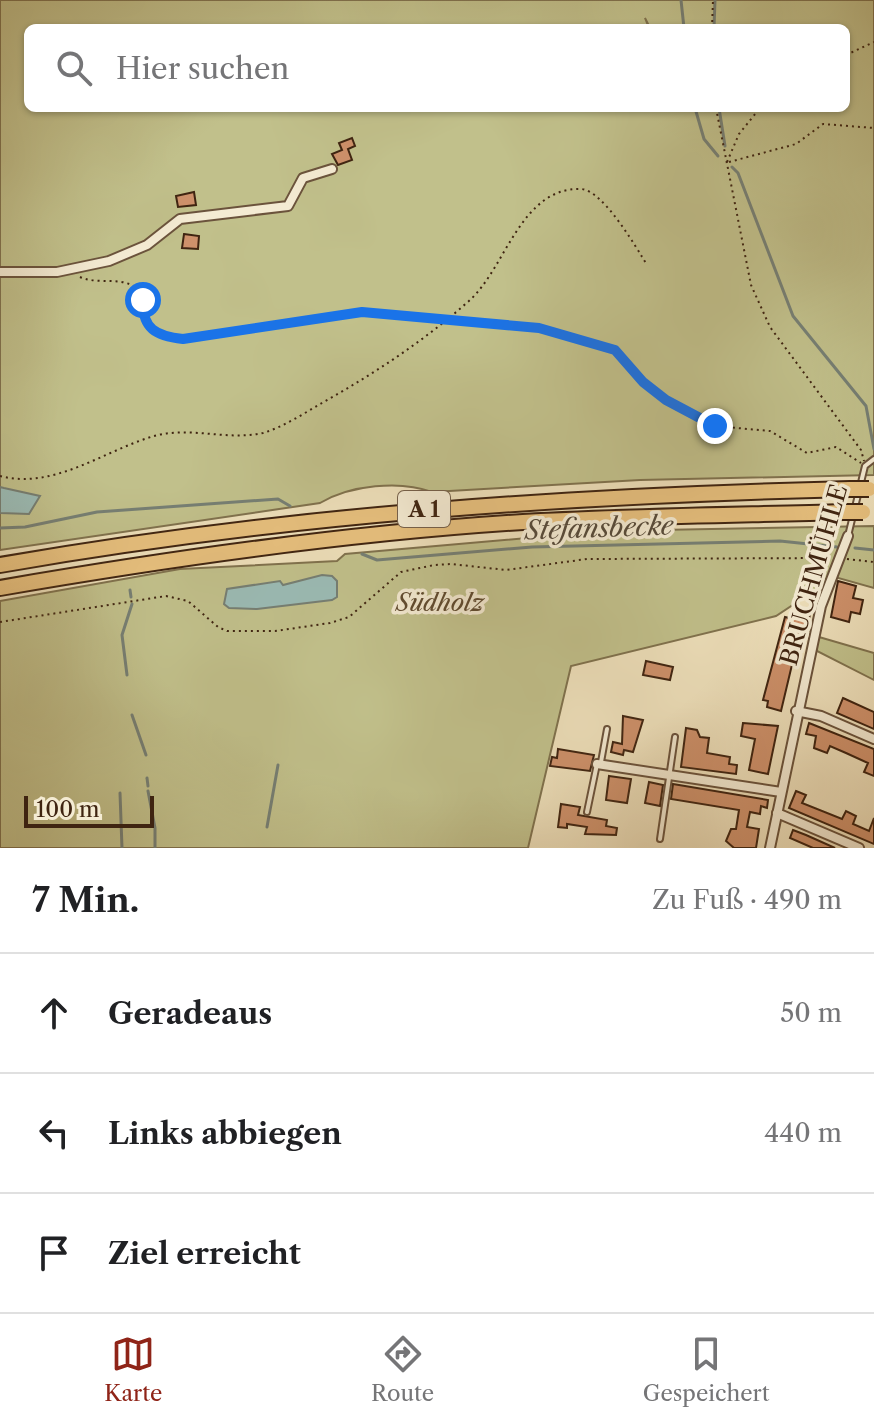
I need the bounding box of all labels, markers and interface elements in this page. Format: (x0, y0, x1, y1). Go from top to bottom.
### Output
search box (24, 24, 850, 112)
icon: search (52, 46, 96, 90)
text: Hier suchen (116, 50, 289, 87)
route start (125, 282, 161, 318)
route end (697, 408, 733, 444)
street label: BRUCHMÜHLE (774, 481, 853, 669)
road number: A 1 (398, 491, 450, 527)
water label: Stefansbecke (522, 509, 675, 547)
park label: Südholz (394, 588, 485, 617)
scale bar (24, 792, 154, 828)
text: 100 m (36, 796, 99, 823)
text: 7 Min. (32, 879, 139, 921)
text: Zu Fuß · 490 m (652, 884, 842, 916)
icon: ahead (32, 991, 76, 1035)
text: Geradeaus (108, 995, 272, 1032)
text: 50 m (780, 997, 842, 1029)
icon: left (32, 1111, 76, 1155)
text: Links abbiegen (108, 1115, 342, 1152)
text: 440 m (764, 1117, 842, 1149)
icon: arrive (32, 1231, 76, 1275)
text: Ziel erreicht (108, 1235, 301, 1272)
tab: Karte (104, 1332, 162, 1407)
tab: Route (371, 1332, 434, 1407)
tab: Gespeichert (643, 1332, 770, 1407)

